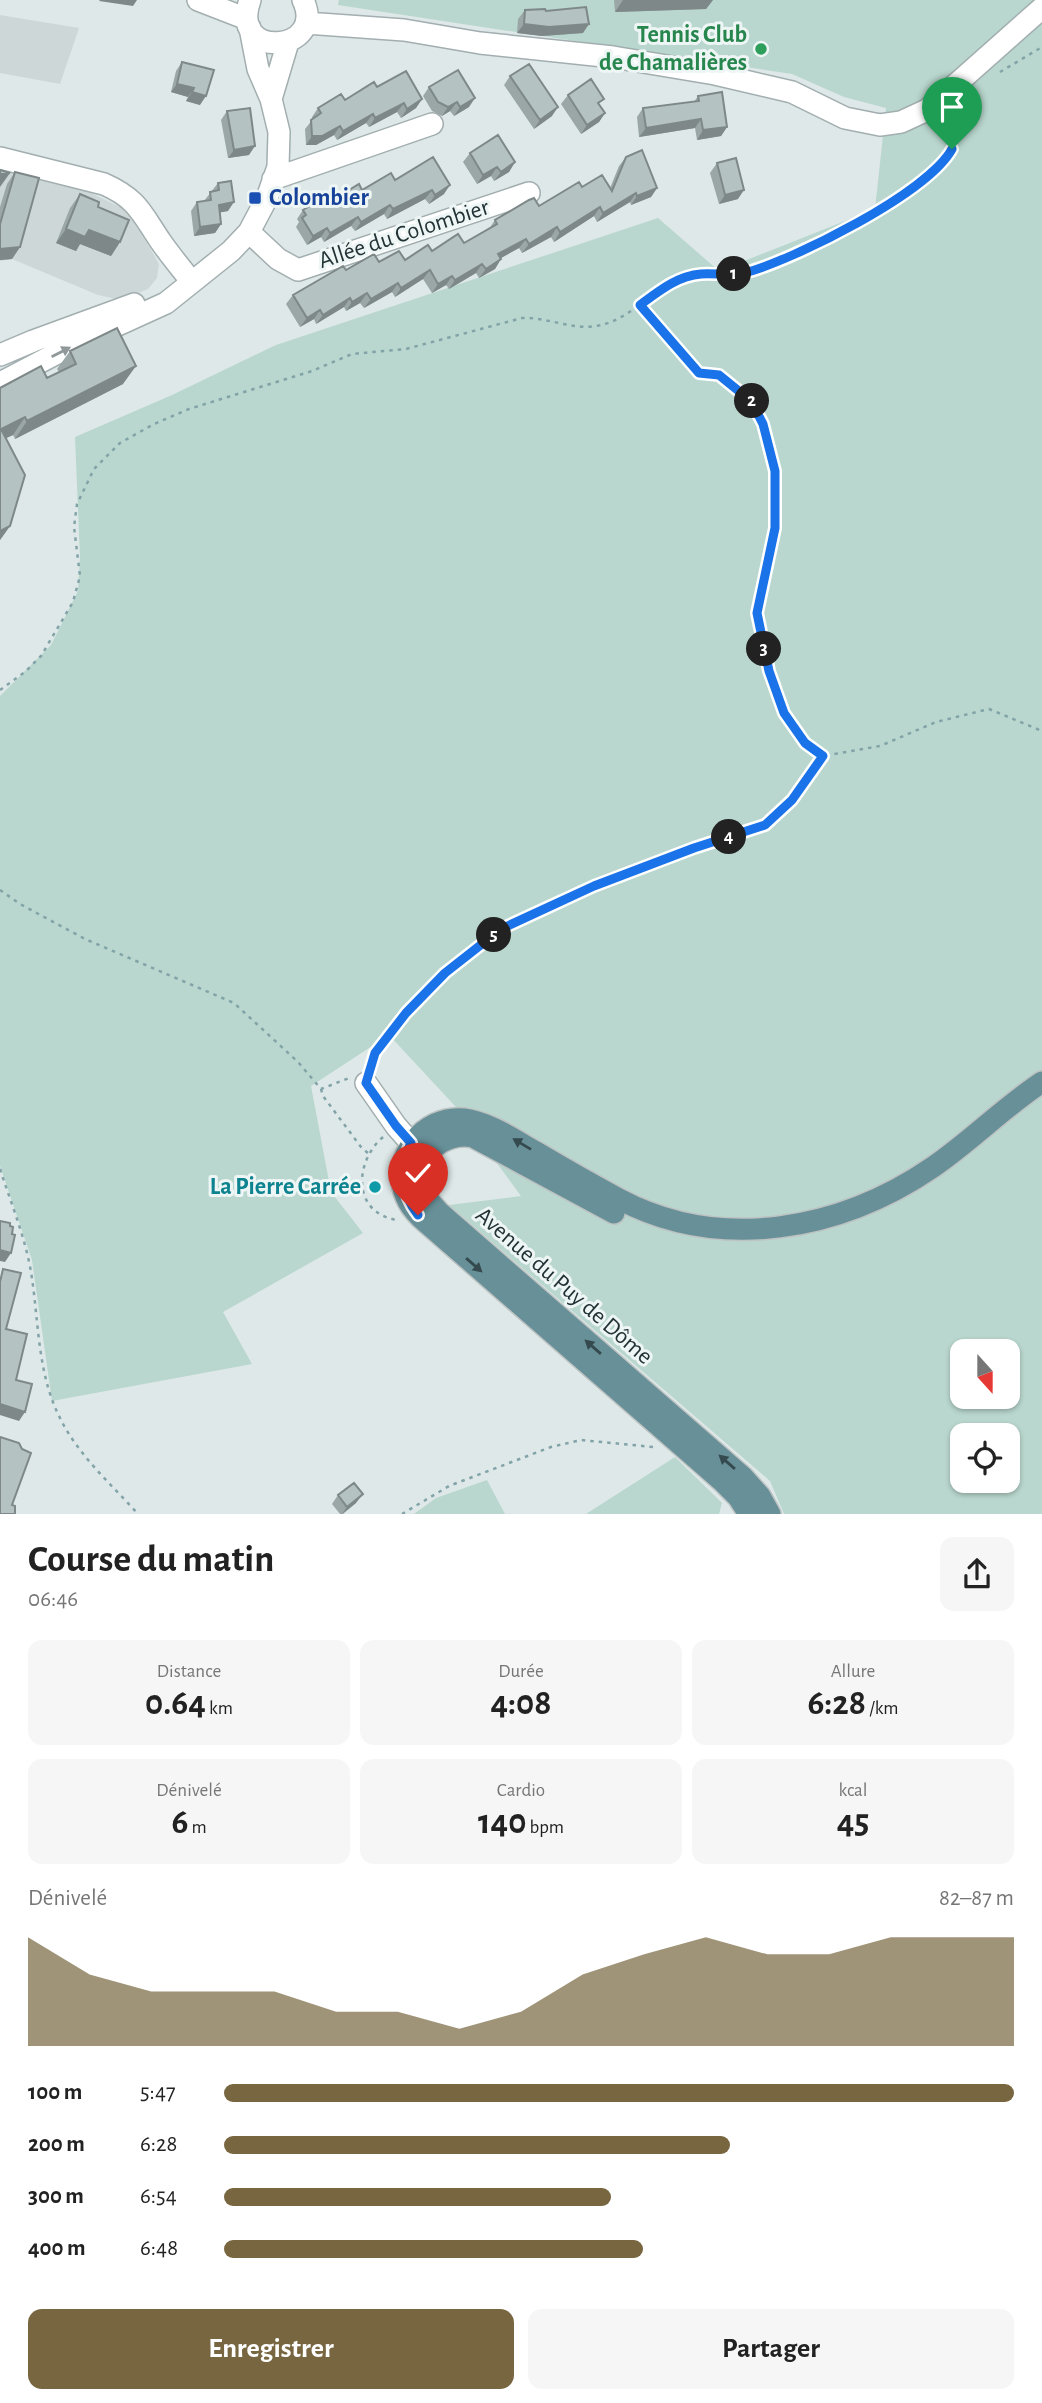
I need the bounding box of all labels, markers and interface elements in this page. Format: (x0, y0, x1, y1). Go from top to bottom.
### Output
place label: Tennis Club de Chamalières (599, 23, 747, 75)
marker: Tennis Club de Chamalières (753, 41, 769, 57)
pin (922, 77, 982, 149)
icon: arrive (933, 88, 971, 126)
place label: Colombier (269, 186, 369, 210)
marker: Colombier (247, 190, 263, 206)
street label: Allée du Colombier (316, 195, 493, 273)
pin: 1 (716, 256, 752, 292)
text: 1 (730, 264, 737, 283)
one-way arrow (51, 346, 71, 357)
pin: 2 (734, 384, 770, 418)
text: 2 (747, 391, 756, 410)
pin: 3 (746, 632, 782, 666)
text: 3 (759, 639, 768, 658)
pin: 4 (712, 820, 746, 854)
text: 4 (724, 827, 733, 846)
pin: 5 (476, 918, 512, 953)
text: 5 (489, 925, 498, 944)
one-way arrow (512, 1137, 531, 1150)
pin (388, 1143, 448, 1215)
icon: check (399, 1154, 437, 1192)
place label: La Pierre Carrée (210, 1175, 361, 1199)
marker: La Pierre Carrée (367, 1179, 383, 1195)
street label: Avenue du Puy de Dôme (471, 1203, 657, 1369)
one-way arrow (465, 1257, 483, 1273)
north arrow (950, 1339, 1020, 1409)
map controls (950, 1339, 1020, 1493)
one-way arrow (585, 1340, 602, 1355)
button: locate (950, 1423, 1020, 1493)
one-way arrow (718, 1455, 735, 1470)
button: share (940, 1537, 1014, 1611)
text: Course du matin (28, 1541, 274, 1579)
text: 06:46 (28, 1588, 78, 1611)
text: Distance (157, 1662, 221, 1681)
text: Durée (498, 1662, 544, 1681)
text: Allure (831, 1662, 875, 1681)
text: 0.64 (145, 1686, 206, 1721)
text: 4:08 (490, 1686, 552, 1721)
text: 6:28 (807, 1686, 866, 1721)
text: km (206, 1699, 233, 1718)
text: /km (866, 1699, 899, 1718)
text: Dénivelé (156, 1781, 222, 1800)
text: Cardio (497, 1781, 545, 1800)
text: kcal (839, 1781, 867, 1800)
text: 6 (171, 1805, 188, 1840)
text: 140 (478, 1805, 526, 1840)
text: 45 (837, 1805, 869, 1840)
text: m (188, 1818, 207, 1837)
text: bpm (526, 1818, 564, 1837)
text: Dénivelé (28, 1887, 107, 1910)
text: 82–87 m (939, 1887, 1014, 1910)
text: 100 m (28, 2081, 82, 2104)
text: 5:47 (140, 2081, 176, 2104)
text: 200 m (28, 2133, 85, 2156)
text: 6:28 (140, 2133, 177, 2156)
text: 300 m (28, 2185, 84, 2208)
text: 6:54 (140, 2185, 177, 2208)
text: 400 m (28, 2237, 86, 2260)
text: 6:48 (140, 2237, 178, 2260)
button: Enregistrer (28, 2309, 514, 2389)
button: Partager (528, 2309, 1014, 2389)

